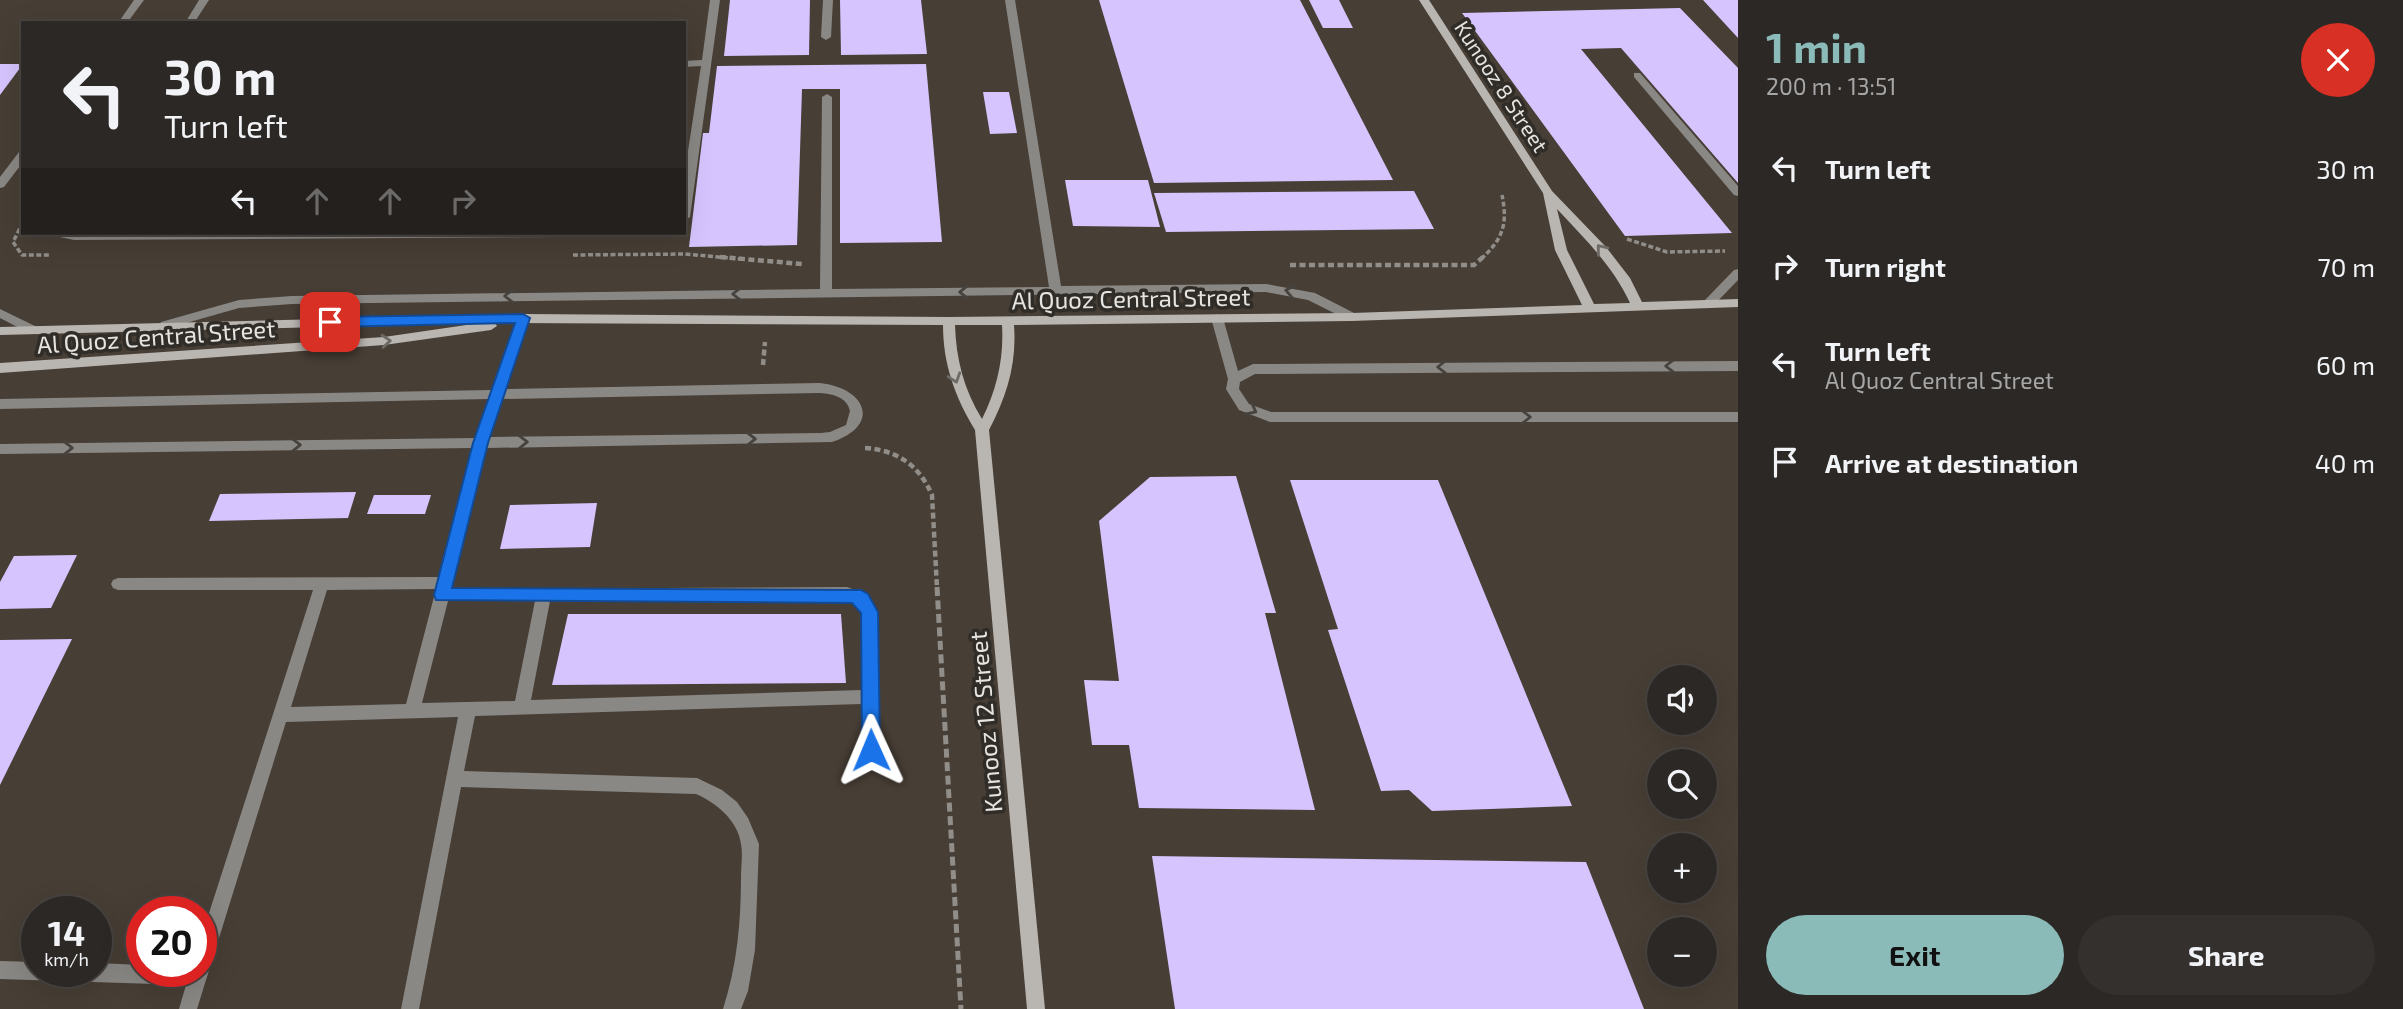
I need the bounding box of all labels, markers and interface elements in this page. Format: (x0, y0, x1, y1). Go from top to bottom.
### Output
street label: Kunooz 8 Street (1450, 16, 1554, 156)
text: 1 min (1766, 21, 1867, 71)
button: close (2301, 23, 2375, 97)
text: 30 m (164, 46, 276, 105)
icon: left (49, 49, 140, 140)
text: 200 m · 13:51 (1766, 72, 1896, 100)
text: Turn left (164, 106, 288, 144)
icon: left (1766, 149, 1804, 187)
text: Turn left (1825, 153, 1931, 184)
text: 30 m (2316, 153, 2375, 184)
icon: left (225, 182, 263, 220)
icon: ahead (298, 182, 336, 220)
icon: ahead (371, 182, 409, 220)
icon: right (444, 182, 482, 220)
one-way arrow (1597, 244, 1609, 257)
icon: right (1766, 247, 1804, 285)
text: Turn right (1825, 251, 1946, 282)
text: 70 m (2317, 251, 2375, 282)
street label: Al Quoz Central Street (1011, 281, 1251, 315)
one-way arrow (959, 284, 970, 299)
one-way arrow (1284, 284, 1296, 299)
one-way arrow (731, 286, 742, 302)
one-way arrow (504, 288, 514, 304)
pin (300, 292, 360, 352)
icon: arrive (311, 303, 349, 341)
street label: Al Quoz Central Street (36, 313, 276, 359)
one-way arrow (380, 334, 391, 349)
text: Turn left (1825, 335, 1931, 366)
icon: left (1766, 345, 1804, 383)
text: 60 m (2316, 349, 2375, 380)
one-way arrow (1664, 358, 1675, 374)
one-way arrow (1437, 360, 1448, 375)
text: Al Quoz Central Street (1825, 366, 2054, 394)
one-way arrow (947, 372, 962, 384)
one-way arrow (1244, 401, 1257, 415)
one-way arrow (1522, 409, 1532, 425)
one-way arrow (746, 431, 756, 447)
one-way arrow (518, 434, 529, 450)
one-way arrow (291, 437, 301, 453)
one-way arrow (63, 440, 74, 456)
icon: arrive (1766, 443, 1804, 481)
text: Arrive at destination (1825, 447, 2078, 478)
text: 40 m (2315, 447, 2375, 478)
street label: Kunooz 12 Street (963, 630, 1007, 814)
map controls (1647, 665, 1717, 987)
button: sound (1647, 665, 1717, 735)
position arrow (834, 713, 908, 787)
button: search (1647, 749, 1717, 819)
button: + (1647, 833, 1717, 903)
speed limit sign: 20 (126, 896, 217, 987)
text: 14 (48, 911, 85, 953)
button: Exit (1766, 915, 2064, 995)
button: Share (2078, 915, 2375, 995)
button: − (1647, 917, 1717, 987)
text: km/h (44, 948, 89, 970)

